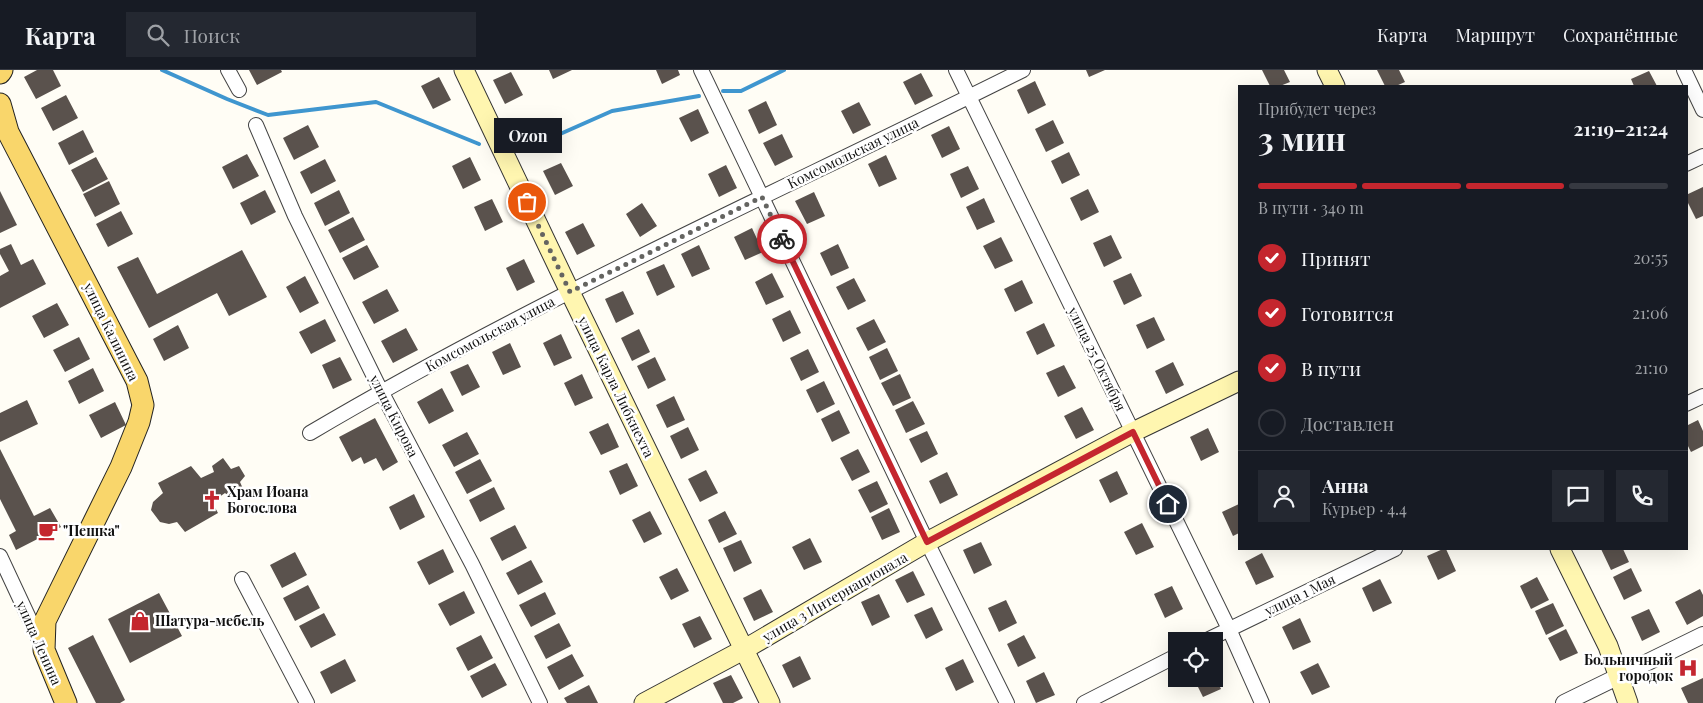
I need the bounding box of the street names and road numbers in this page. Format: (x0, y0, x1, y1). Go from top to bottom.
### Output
street label: Комсомольская улица (784, 112, 922, 193)
street label: улица Калинина (79, 279, 144, 384)
street label: Комсомольская улица (422, 291, 558, 376)
street label: улица 25 Октября (1064, 303, 1131, 414)
street label: улица Карла Либкнехта (574, 312, 659, 461)
street label: улица Кирова (365, 370, 423, 460)
street label: улица 3 Интернационала (758, 547, 911, 646)
street label: улица 1 Мая (1260, 569, 1339, 620)
street label: улица Ленина (12, 597, 67, 688)

